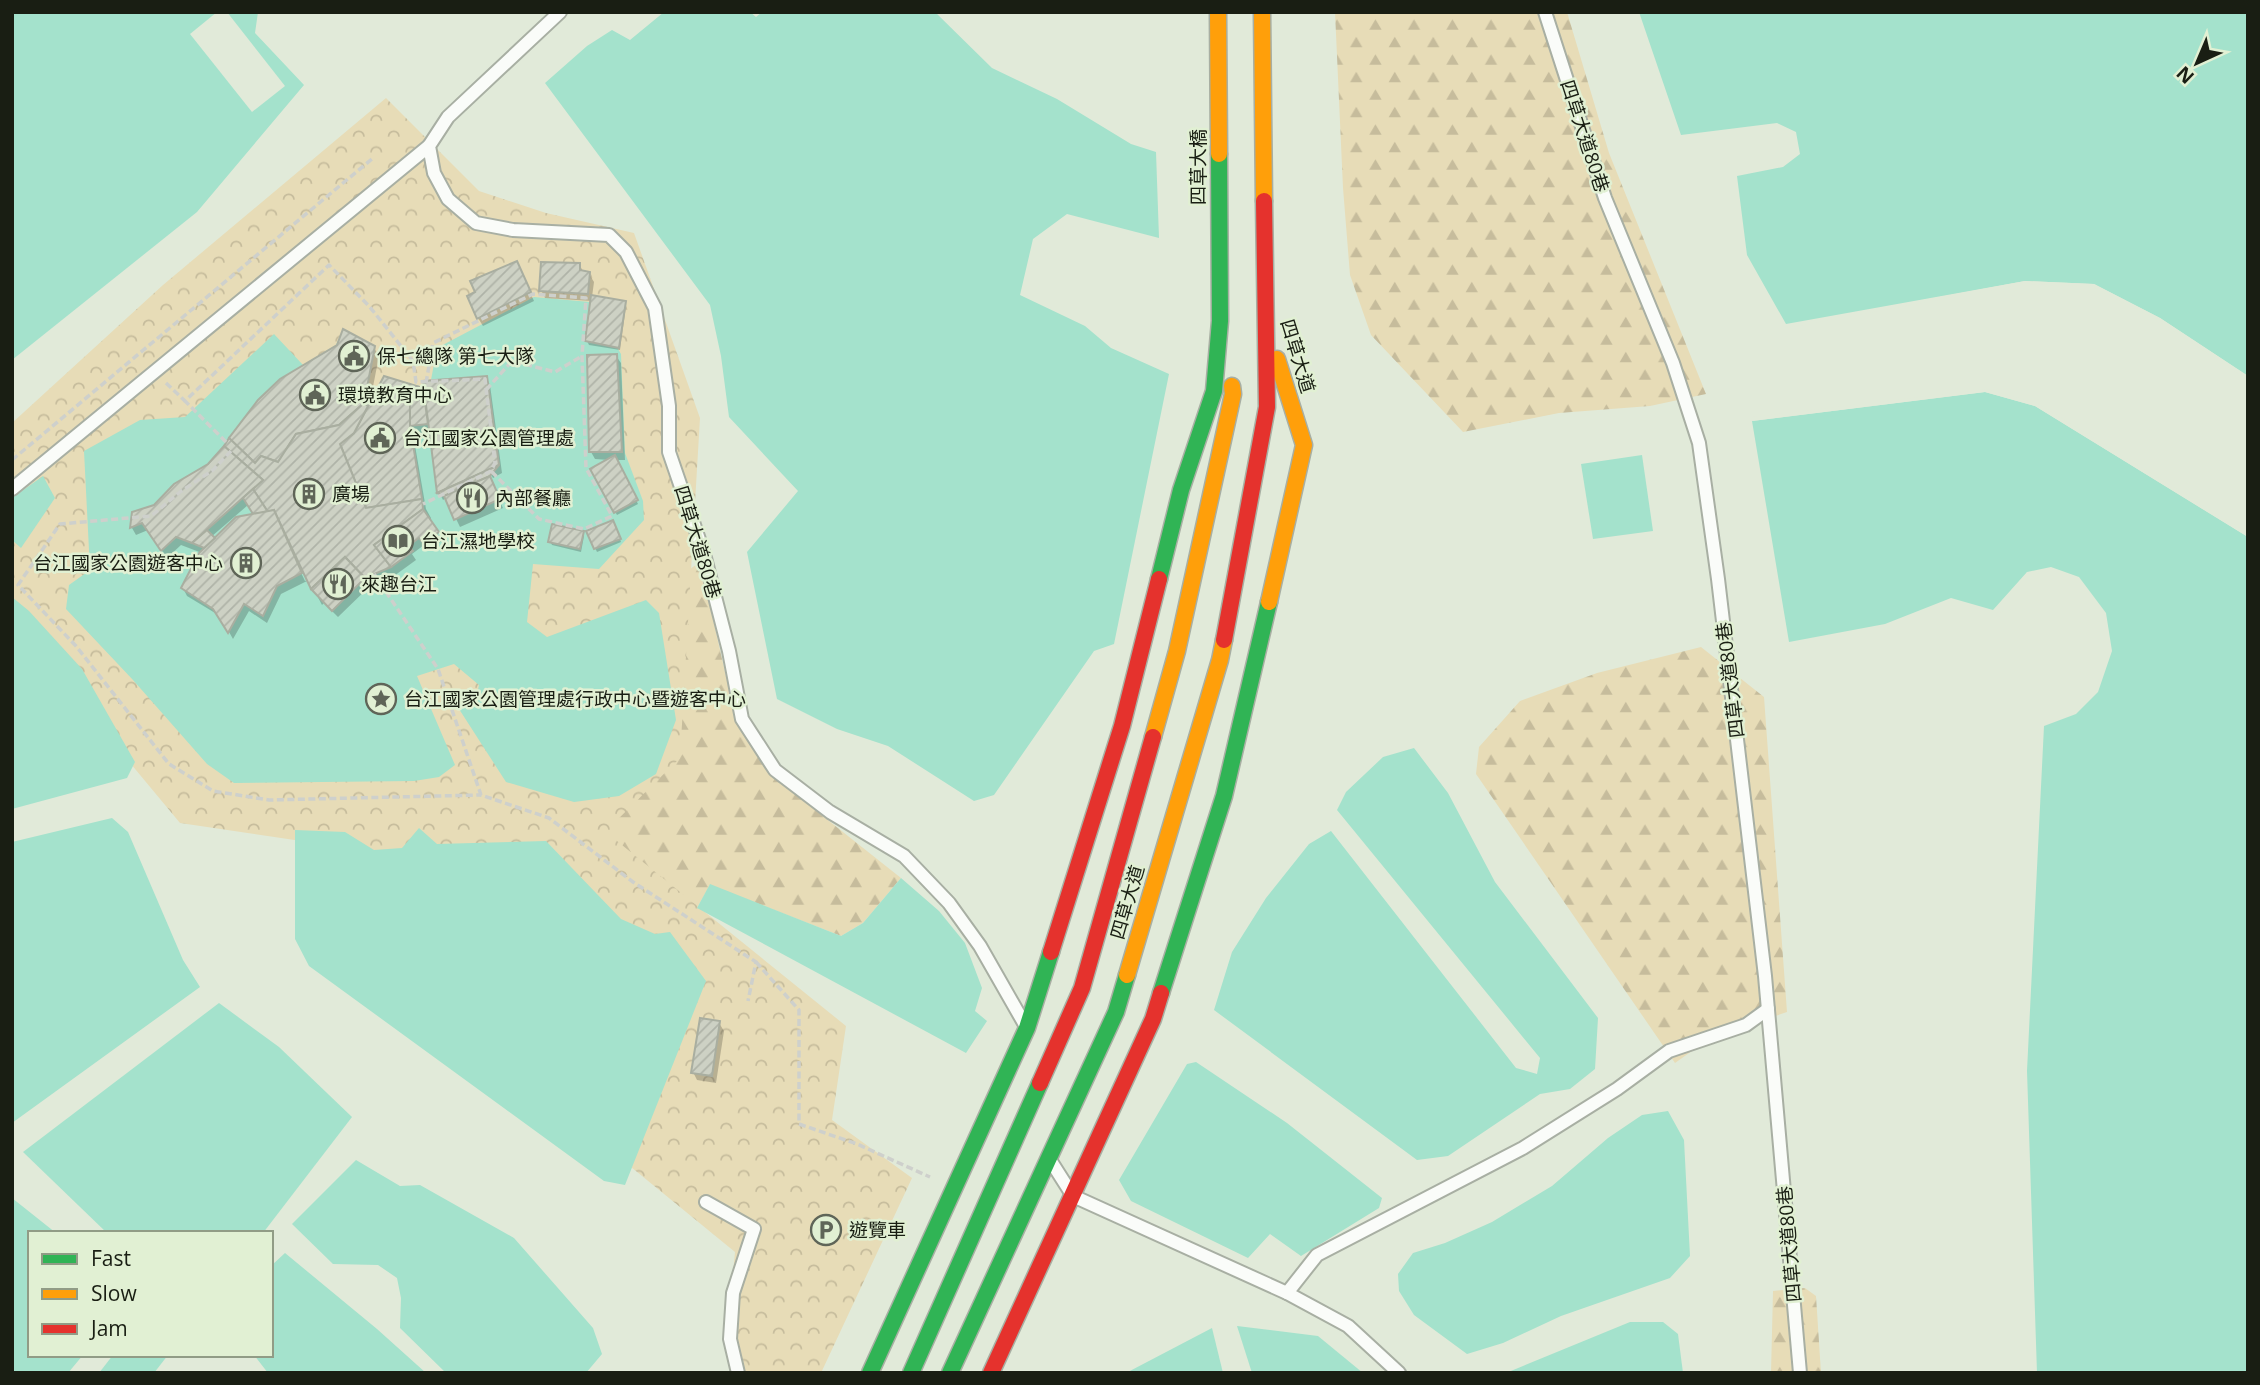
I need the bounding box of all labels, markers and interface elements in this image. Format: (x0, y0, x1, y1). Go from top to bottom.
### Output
north arrow (2162, 28, 2232, 98)
text: N (2171, 61, 2200, 90)
street label: 四草大道80巷 (1555, 76, 1615, 196)
street label: 四草大橋 (1185, 129, 1211, 205)
street label: 四草大道 (1274, 316, 1322, 396)
public building icon: 保七總隊 第七大隊 (337, 339, 371, 373)
place label: 保七總隊 第七大隊 (377, 343, 534, 369)
public building icon: 環境教育中心 (298, 378, 332, 412)
place label: 環境教育中心 (338, 382, 452, 408)
public building icon: 台江國家公園管理處 (363, 421, 397, 455)
place label: 台江國家公園管理處 (403, 425, 574, 451)
building icon: 廣場 (292, 477, 326, 511)
place label: 廣場 (332, 481, 370, 507)
restaurant icon: 內部餐廳 (455, 481, 489, 515)
street label: 四草大道80巷 (669, 482, 727, 602)
place label: 內部餐廳 (495, 485, 571, 511)
library icon: 台江濕地學校 (381, 524, 415, 558)
place label: 台江濕地學校 (421, 528, 535, 554)
building icon: 台江國家公園遊客中心 (229, 546, 263, 580)
place label: 台江國家公園遊客中心 (33, 550, 223, 576)
restaurant icon: 來趣台江 (321, 567, 355, 601)
place label: 來趣台江 (361, 571, 437, 597)
street label: 四草大道80巷 (1710, 620, 1750, 740)
place icon: 台江國家公園管理處行政中心暨遊客中心 (364, 682, 398, 716)
place label: 台江國家公園管理處行政中心暨遊客中心 (404, 686, 746, 712)
street label: 四草大道 (1104, 862, 1150, 942)
street label: 四草大道80巷 (1771, 1185, 1807, 1303)
parking icon: 遊覽車 (809, 1213, 843, 1247)
place label: 遊覽車 (849, 1217, 906, 1243)
legend (28, 1231, 273, 1357)
text: Fast (91, 1244, 131, 1272)
text: Slow (91, 1279, 137, 1307)
text: Jam (89, 1314, 128, 1342)

